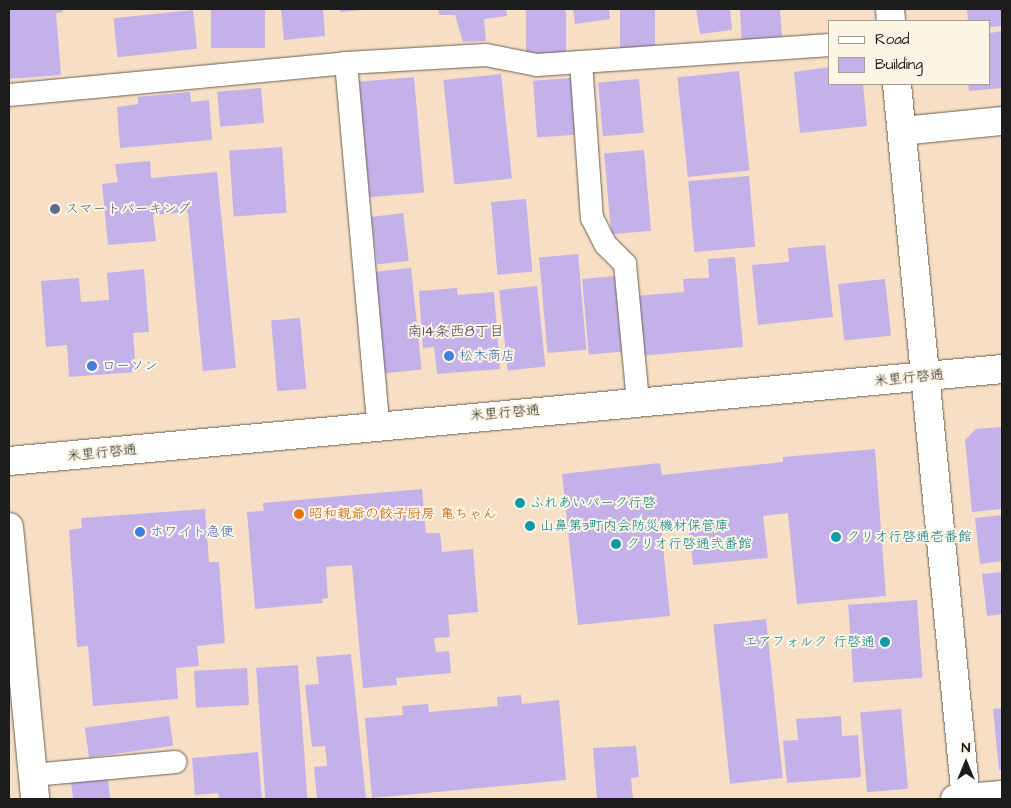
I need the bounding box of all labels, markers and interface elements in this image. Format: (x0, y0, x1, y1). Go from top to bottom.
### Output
legend (828, 20, 991, 85)
text: Road (875, 29, 909, 50)
text: Building (875, 54, 923, 75)
place label: スマートパーキング (65, 201, 191, 217)
marker: スマートパーキング (49, 203, 61, 215)
district label: 南14条西8丁目 (408, 323, 504, 341)
place label: 松木商店 (459, 348, 515, 364)
marker: 松木商店 (443, 350, 455, 362)
place label: ローソン (102, 358, 158, 374)
marker: ローソン (86, 360, 98, 372)
street label: 米里行啓通 (873, 366, 945, 390)
street label: 米里行啓通 (469, 402, 541, 424)
street label: 米里行啓通 (66, 441, 138, 465)
place label: ふれあいパーク行啓 (530, 495, 656, 511)
marker: ふれあいパーク行啓 (514, 497, 526, 509)
place label: 昭和親爺の餃子厨房 亀ちゃん (309, 506, 497, 522)
marker: 昭和親爺の餃子厨房 亀ちゃん (293, 508, 305, 520)
place label: 山鼻第3町内会防災機材保管庫 (540, 518, 729, 534)
marker: 山鼻第3町内会防災機材保管庫 (524, 520, 536, 532)
place label: ホワイト急便 (150, 524, 234, 540)
marker: ホワイト急便 (134, 526, 146, 538)
place label: クリオ行啓通壱番館 (846, 529, 972, 545)
marker: クリオ行啓通壱番館 (830, 531, 842, 543)
place label: クリオ行啓通弐番館 (626, 536, 752, 552)
marker: クリオ行啓通弐番館 (610, 538, 622, 550)
place label: エアフォルク 行啓通 (743, 634, 875, 650)
marker: エアフォルク 行啓通 (879, 636, 891, 648)
north arrow (941, 738, 991, 788)
text: N (962, 738, 970, 758)

